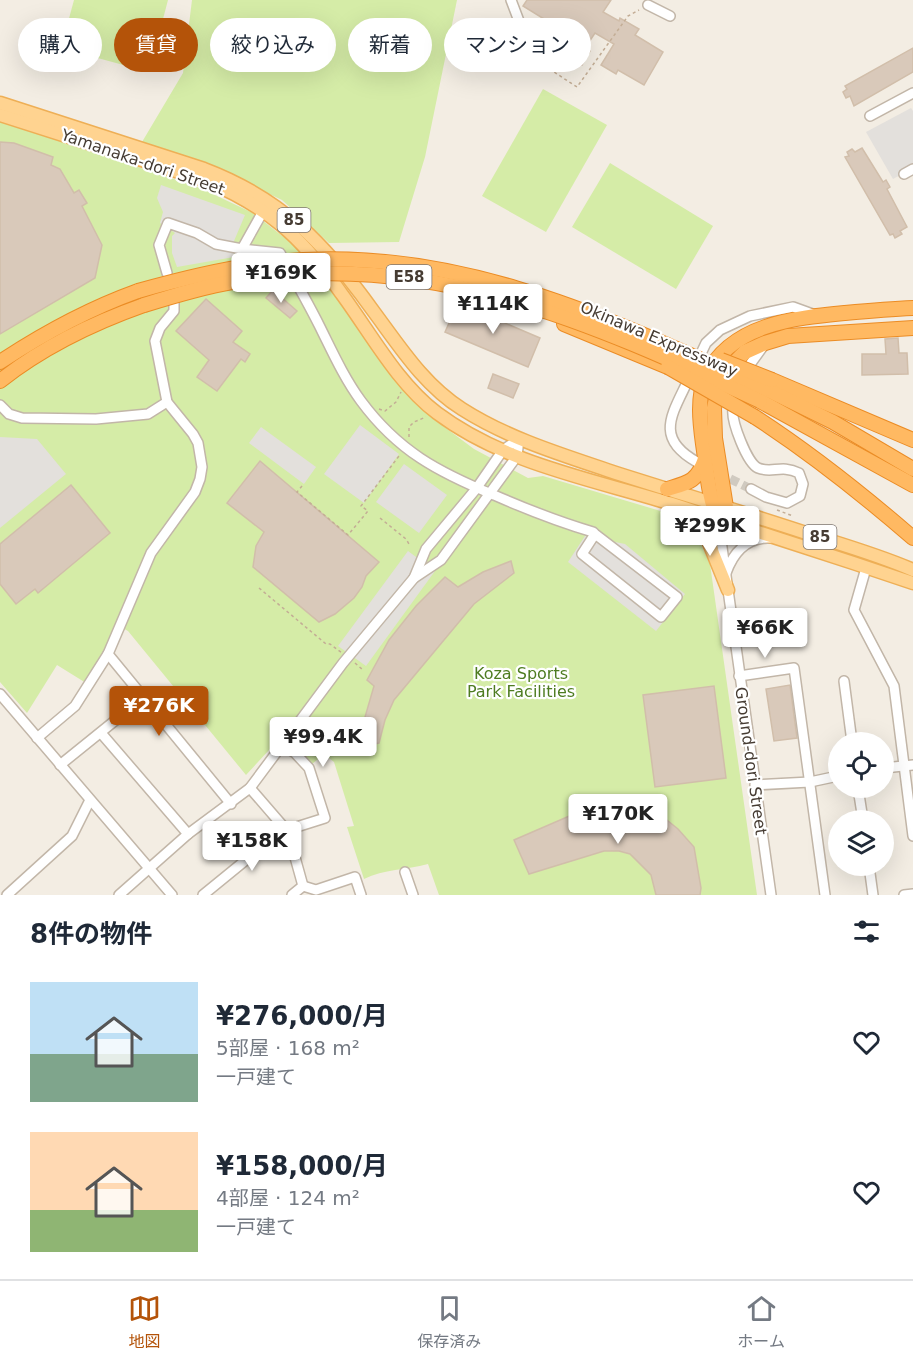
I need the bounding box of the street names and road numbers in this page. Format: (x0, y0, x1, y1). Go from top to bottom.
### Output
street label: Yamanaka-dori Street (58, 125, 227, 199)
road number: 85 (278, 208, 310, 232)
road number: E58 (386, 265, 432, 289)
street label: Okinawa Expressway (577, 297, 741, 381)
road number: 85 (804, 525, 836, 549)
street label: Ground-dori Street (731, 686, 771, 836)

